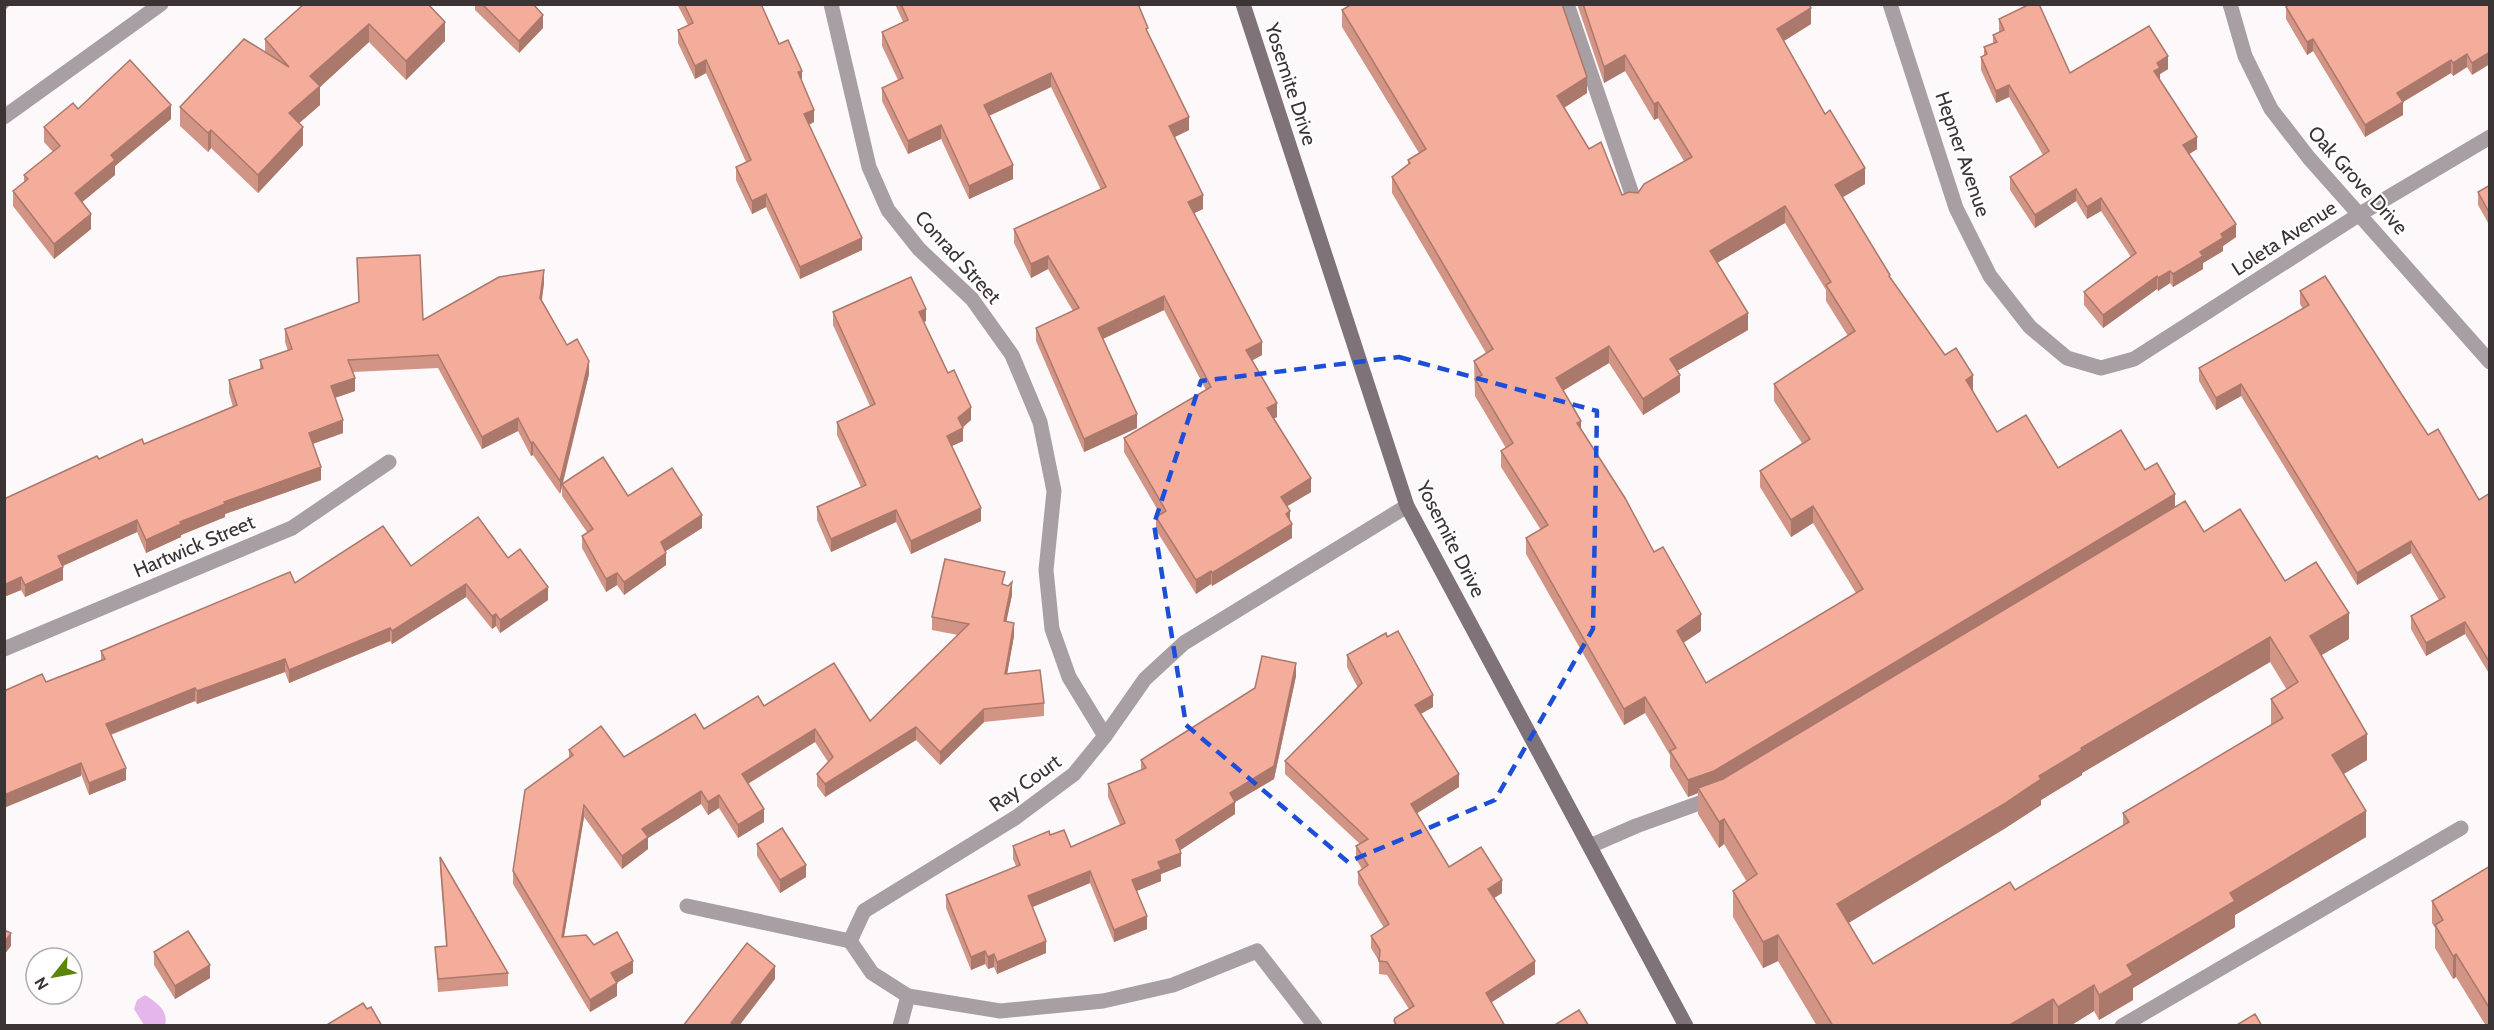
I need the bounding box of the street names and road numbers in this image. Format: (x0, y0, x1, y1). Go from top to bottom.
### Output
street label: Yosemite Drive (1260, 19, 1322, 148)
street label: Hepner Avenue (1930, 88, 1996, 220)
street label: Oak Grove Drive (2303, 121, 2413, 239)
street label: Loleta Avenue (2227, 195, 2341, 281)
street label: Conrad Street (910, 205, 1006, 309)
street label: Yosemite Drive (1411, 476, 1491, 601)
street label: Hartwick Street (130, 510, 258, 582)
street label: Ray Court (985, 749, 1066, 817)

